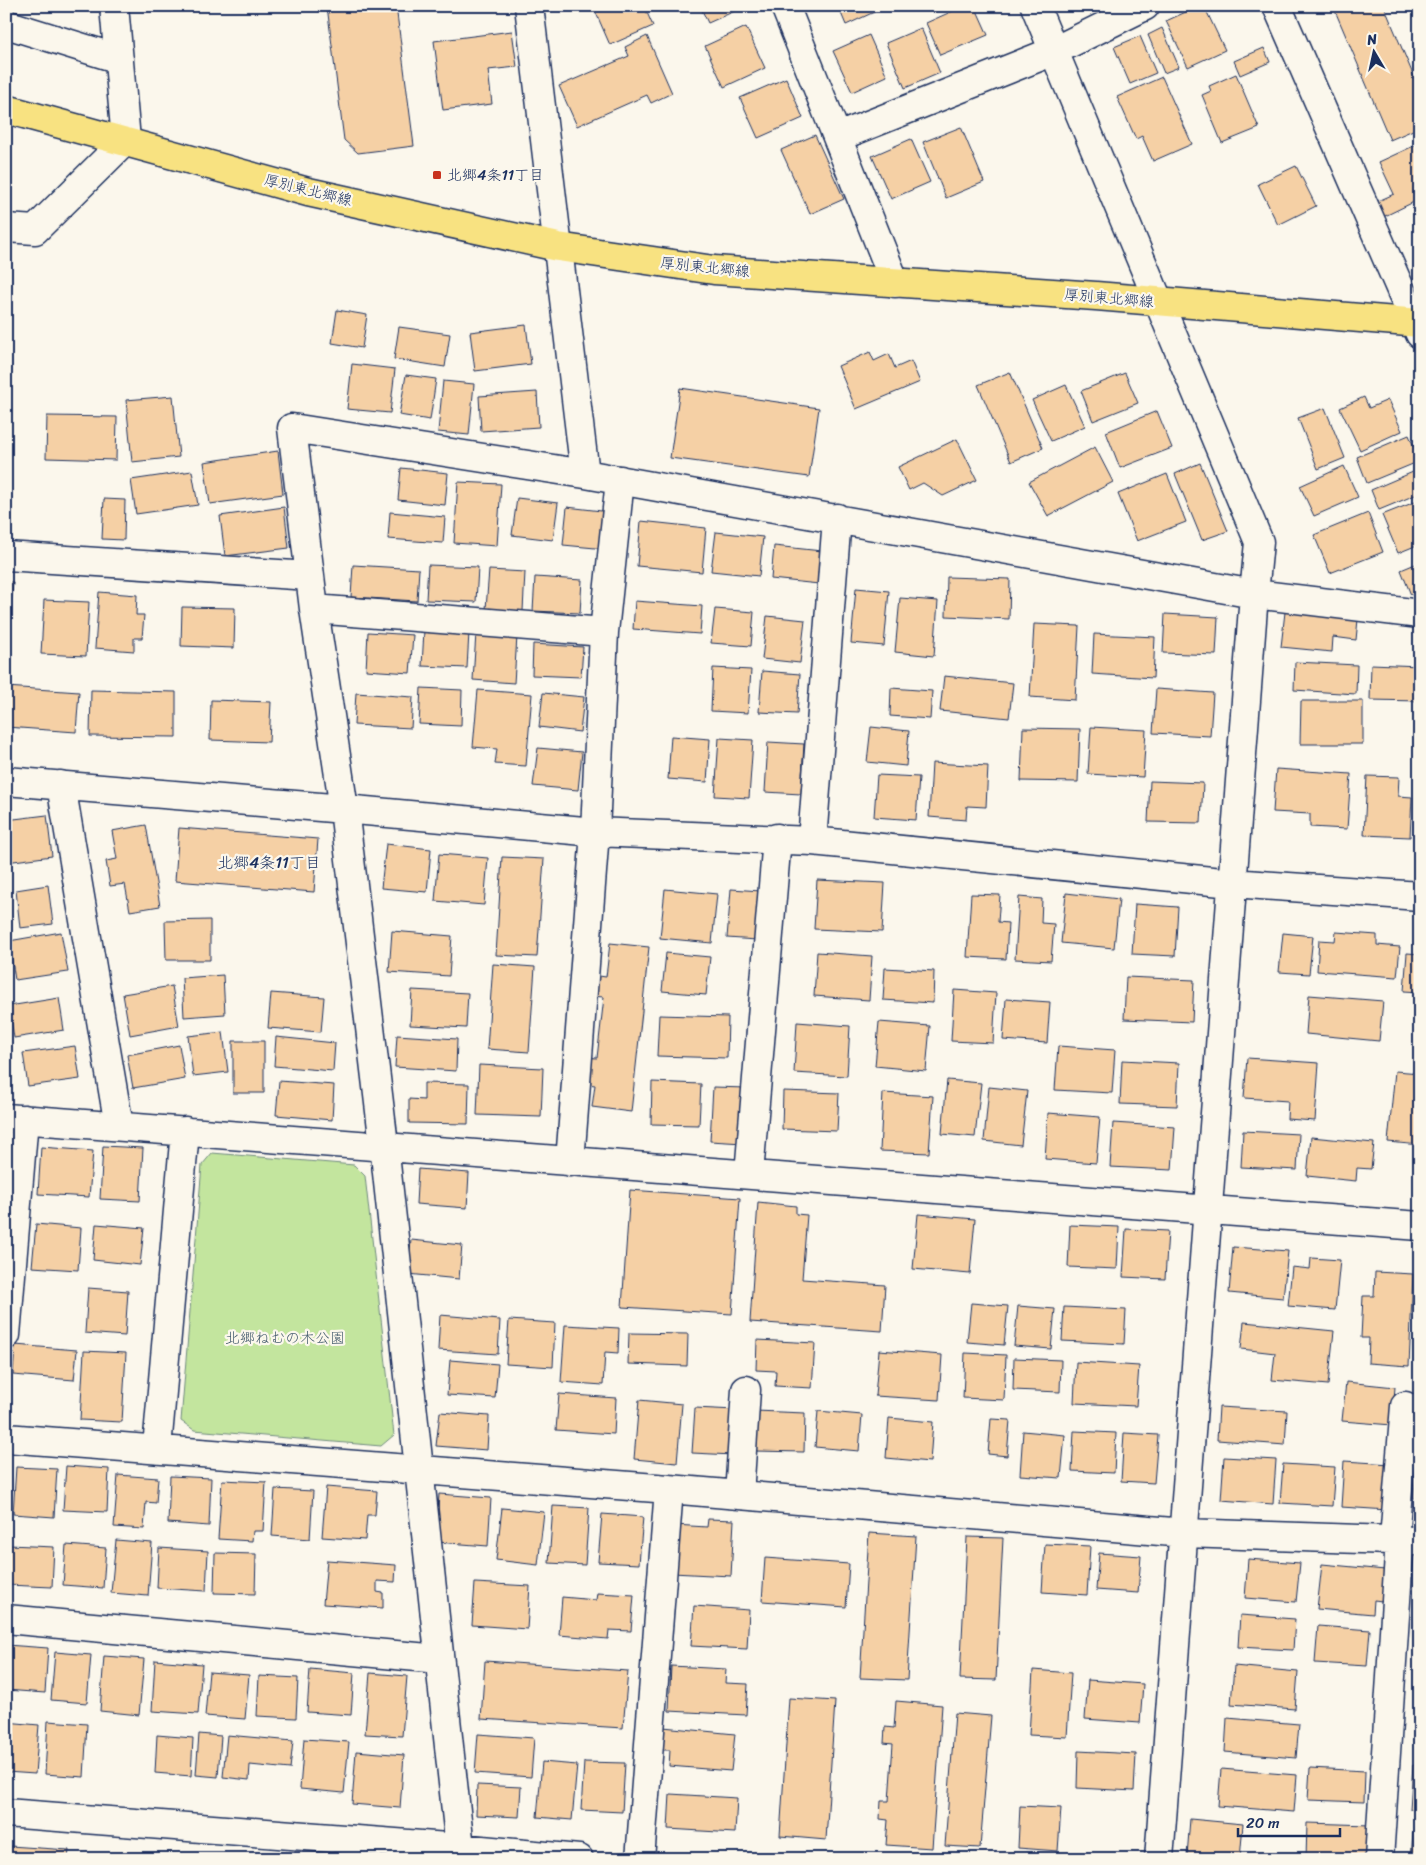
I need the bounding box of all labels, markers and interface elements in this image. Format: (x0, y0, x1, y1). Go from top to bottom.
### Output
text: N (1364, 27, 1379, 53)
north arrow (1348, 28, 1398, 78)
place label: 北郷4条11丁目 (447, 162, 544, 188)
street label: 厚別東北郷線 (261, 166, 355, 214)
marker: 北郷4条11丁目 (431, 169, 443, 181)
street label: 厚別東北郷線 (659, 249, 751, 285)
street label: 厚別東北郷線 (1063, 281, 1155, 315)
district label: 北郷4条11丁目 (217, 848, 321, 877)
park label: 北郷ねむの木公園 (225, 1325, 345, 1351)
scale bar (1238, 1805, 1341, 1837)
text: 20 m (1246, 1810, 1280, 1836)

